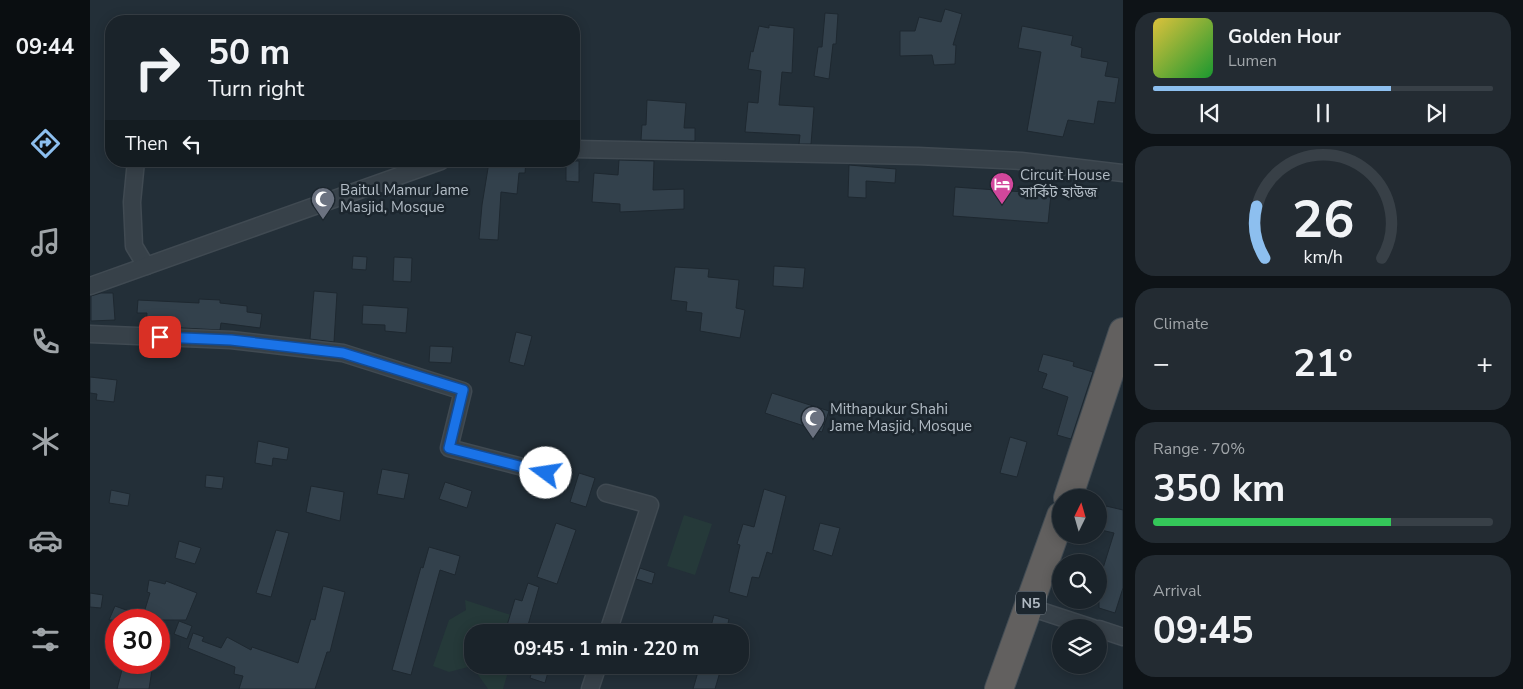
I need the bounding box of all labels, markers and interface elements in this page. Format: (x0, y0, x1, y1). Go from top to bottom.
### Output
text: Golden Hour (1228, 24, 1341, 50)
text: 50 m (208, 29, 290, 76)
text: 09:44 (16, 32, 74, 62)
icon: right (125, 35, 190, 100)
text: Lumen (1228, 50, 1277, 72)
text: Turn right (208, 74, 304, 104)
icon: previous (1196, 99, 1224, 127)
icon: pause (1309, 99, 1337, 127)
icon: next (1422, 99, 1450, 127)
icon: directions (28, 126, 63, 161)
icon: left (178, 130, 206, 158)
text: Then (125, 131, 168, 157)
place label: Circuit House সার্কিট হাউজ (1019, 165, 1110, 202)
hotel icon: Circuit House সার্কিট হাউজ (989, 171, 1015, 205)
place label: Baitul Mamur Jame Masjid, Mosque (340, 180, 468, 217)
text: 26 (1292, 184, 1354, 255)
mosque icon: Baitul Mamur Jame Masjid, Mosque (310, 186, 336, 220)
icon: music (28, 225, 63, 260)
text: km/h (1303, 245, 1343, 269)
text: Climate (1153, 313, 1208, 335)
pin (139, 316, 181, 358)
icon: arrive (146, 323, 174, 351)
icon: phone (28, 324, 63, 359)
text: 21° (1293, 338, 1353, 389)
text: − (1153, 345, 1170, 383)
text: + (1476, 345, 1493, 383)
place label: Mithapukur Shahi Jame Masjid, Mosque (829, 399, 972, 436)
mosque icon: Mithapukur Shahi Jame Masjid, Mosque (800, 405, 826, 439)
icon: climate (28, 424, 63, 459)
text: Range · 70% (1153, 438, 1245, 460)
position arrow (519, 446, 571, 498)
text: 350 km (1153, 463, 1285, 514)
north arrow (1052, 489, 1108, 544)
map controls (1052, 489, 1107, 674)
icon: car (28, 523, 63, 558)
button: search (1052, 554, 1107, 609)
text: Arrival (1153, 580, 1201, 602)
road number: N5 (1016, 592, 1046, 614)
text: 09:45 (1153, 605, 1254, 656)
speed limit sign: 30 (105, 609, 170, 674)
button: layers (1052, 619, 1107, 674)
icon: filters (28, 622, 63, 657)
text: 09:45 · 1 min · 220 m (514, 636, 699, 662)

